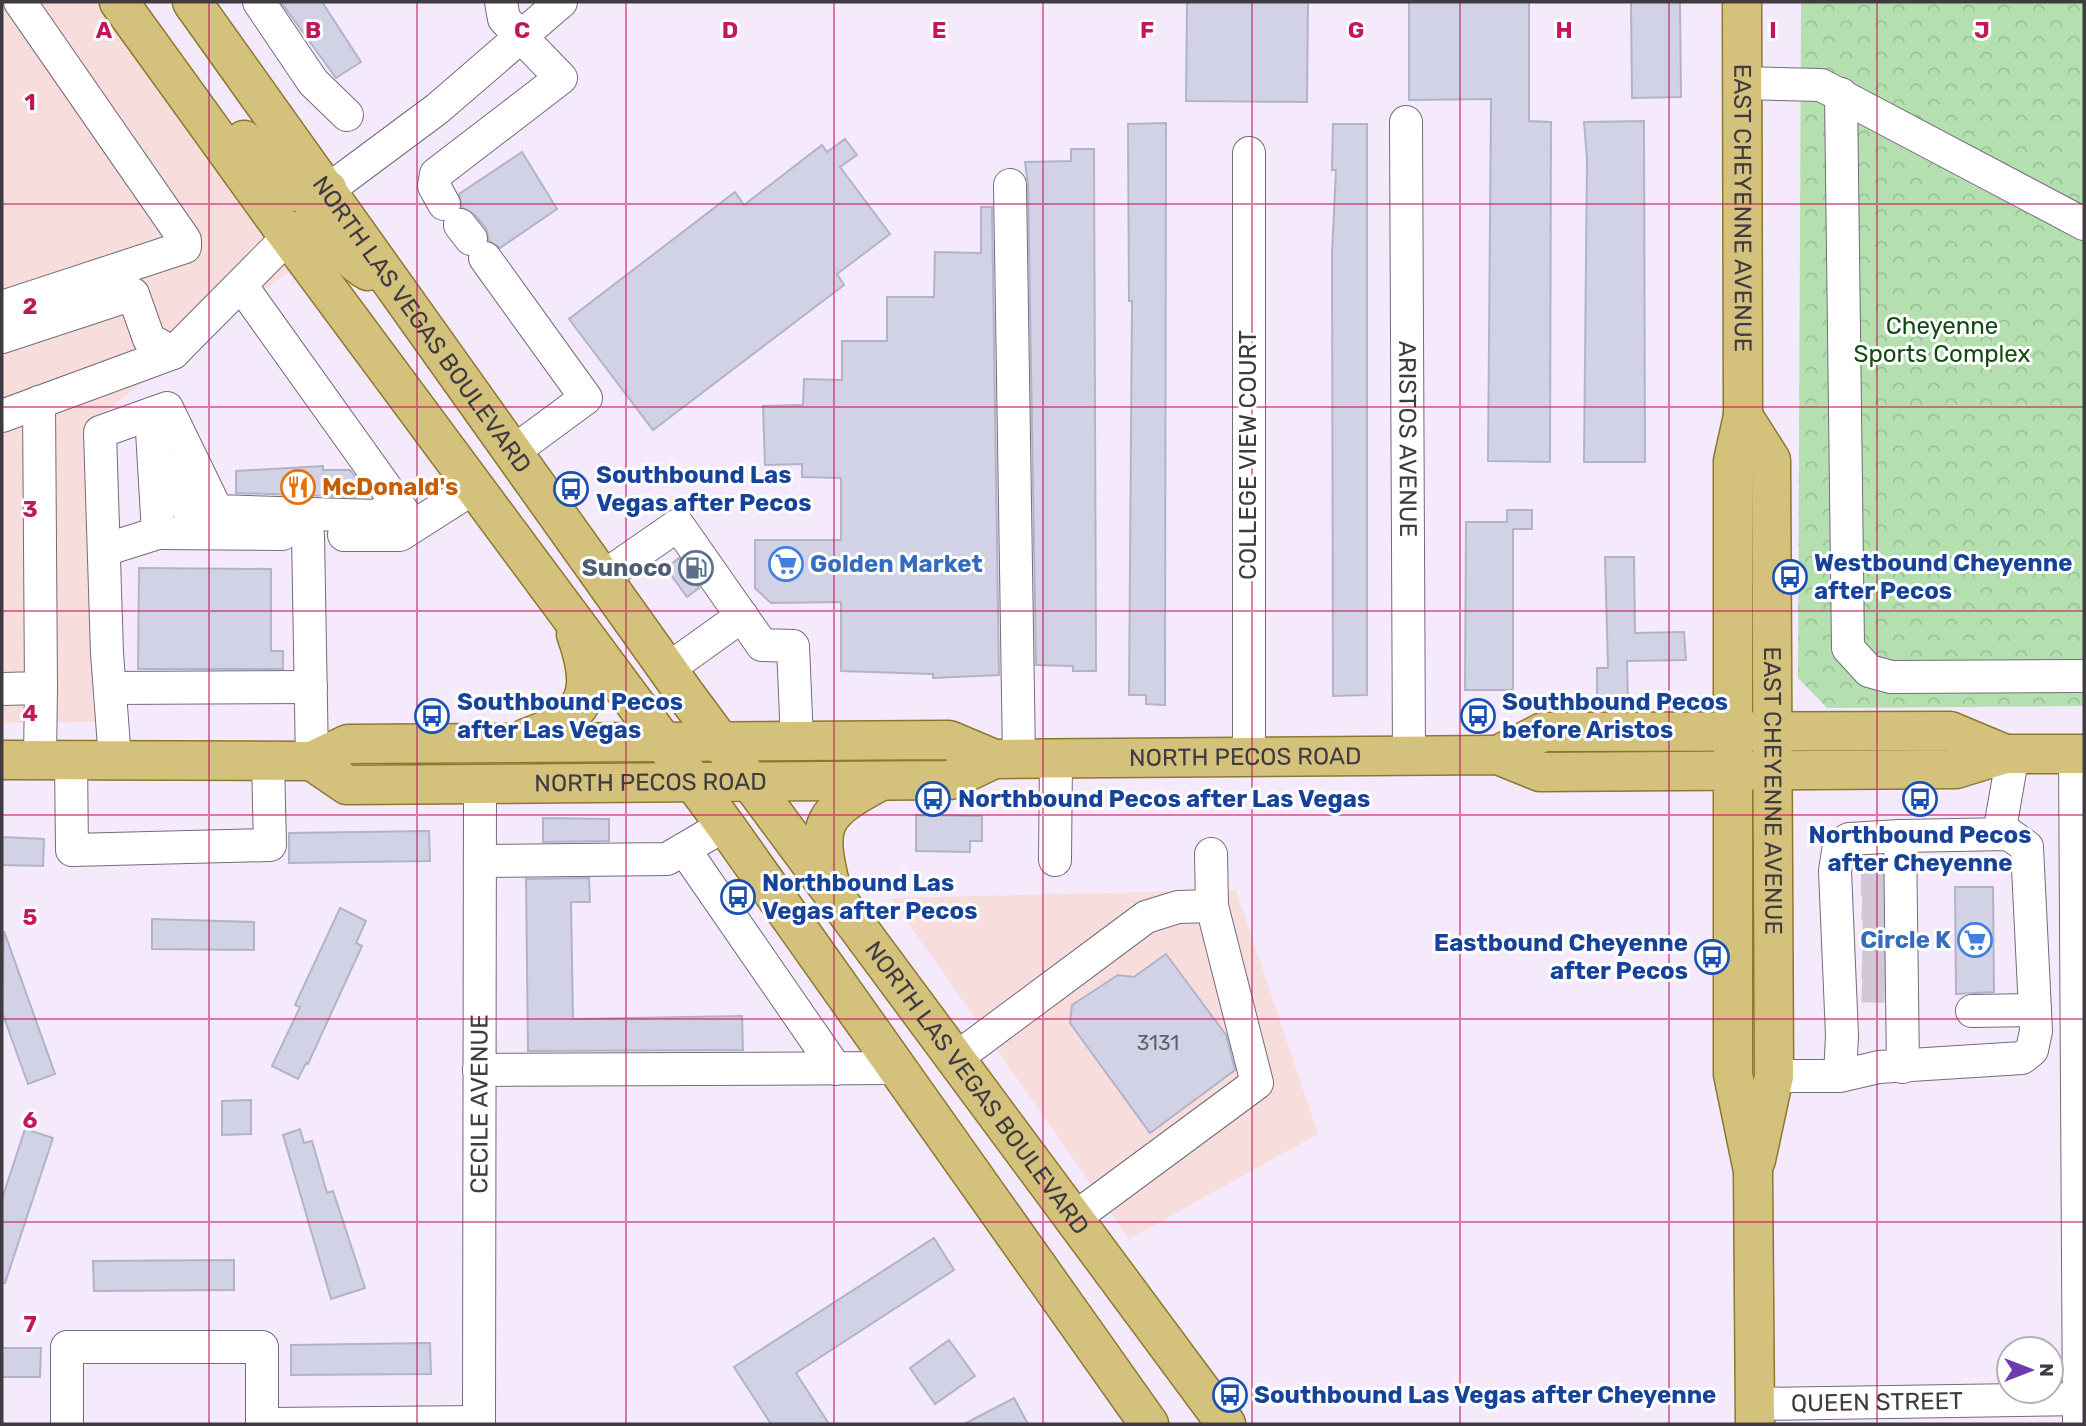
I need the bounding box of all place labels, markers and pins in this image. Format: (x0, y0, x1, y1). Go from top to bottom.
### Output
place label: Southbound Las Vegas after Pecos (596, 461, 811, 517)
restaurant icon: McDonald's (279, 468, 317, 506)
bus stop icon: Southbound Las Vegas after Pecos (552, 470, 590, 508)
place label: McDonald's (322, 473, 458, 501)
supermarket icon: Golden Market (767, 545, 805, 583)
fuel station icon: Sunoco (677, 549, 715, 587)
place label: Westbound Cheyenne after Pecos (1814, 549, 2072, 605)
place label: Golden Market (810, 550, 983, 578)
place label: Sunoco (582, 554, 672, 582)
bus stop icon: Westbound Cheyenne after Pecos (1771, 558, 1809, 596)
place label: Southbound Pecos after Las Vegas (457, 688, 683, 744)
place label: Southbound Pecos before Aristos (1502, 688, 1728, 744)
bus stop icon: Southbound Pecos after Las Vegas (413, 697, 451, 735)
bus stop icon: Southbound Pecos before Aristos (1459, 697, 1497, 735)
bus stop icon: Northbound Pecos after Las Vegas (914, 780, 952, 818)
bus stop icon: Northbound Pecos after Cheyenne (1901, 780, 1939, 818)
place label: Northbound Pecos after Las Vegas (958, 785, 1370, 813)
place label: Northbound Pecos after Cheyenne (1809, 821, 2031, 877)
place label: Northbound Las Vegas after Pecos (762, 869, 977, 925)
bus stop icon: Northbound Las Vegas after Pecos (719, 878, 757, 916)
supermarket icon: Circle K (1956, 921, 1994, 959)
place label: Circle K (1860, 926, 1951, 954)
place label: Eastbound Cheyenne after Pecos (1434, 929, 1688, 985)
bus stop icon: Eastbound Cheyenne after Pecos (1693, 938, 1731, 976)
bus stop icon: Southbound Las Vegas after Cheyenne (1211, 1376, 1249, 1414)
place label: Southbound Las Vegas after Cheyenne (1254, 1381, 1716, 1409)

